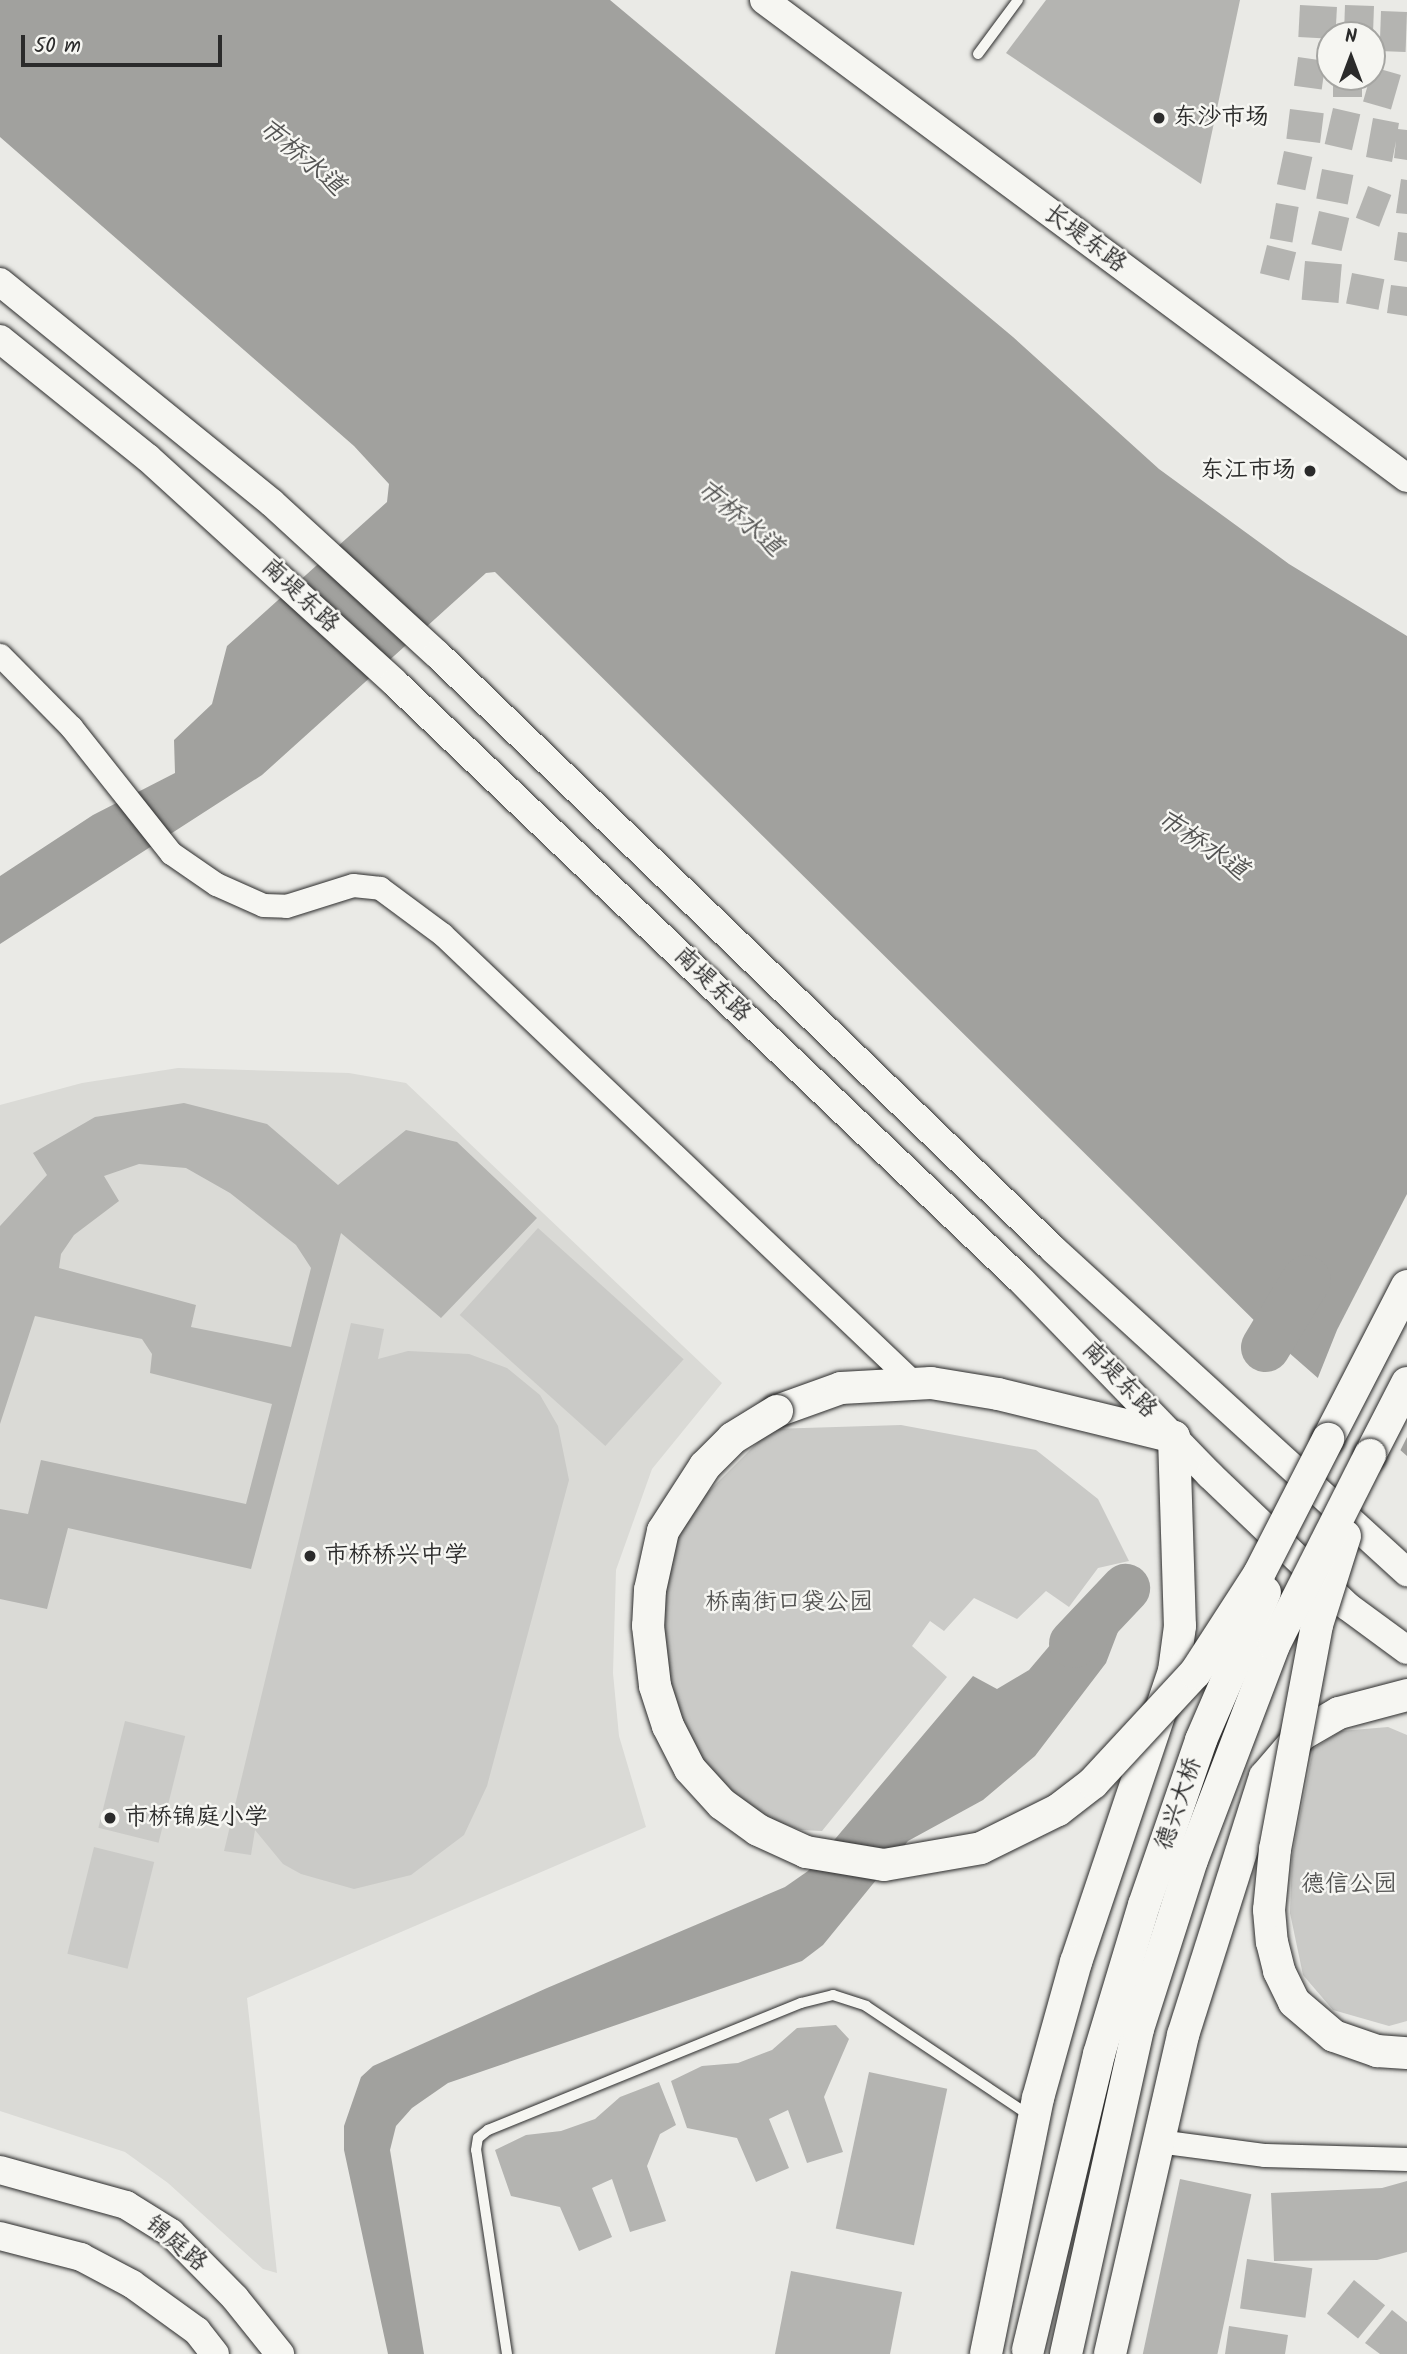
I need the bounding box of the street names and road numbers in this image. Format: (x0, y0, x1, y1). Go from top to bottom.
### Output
street label: 长堤东路 (1038, 199, 1132, 279)
street label: 南堤东路 (255, 553, 345, 639)
street label: 南堤东路 (667, 941, 757, 1029)
street label: 南堤东路 (1075, 1335, 1163, 1425)
street label: 德兴大桥 (1150, 1754, 1208, 1854)
street label: 锦庭路 (139, 2210, 213, 2278)

